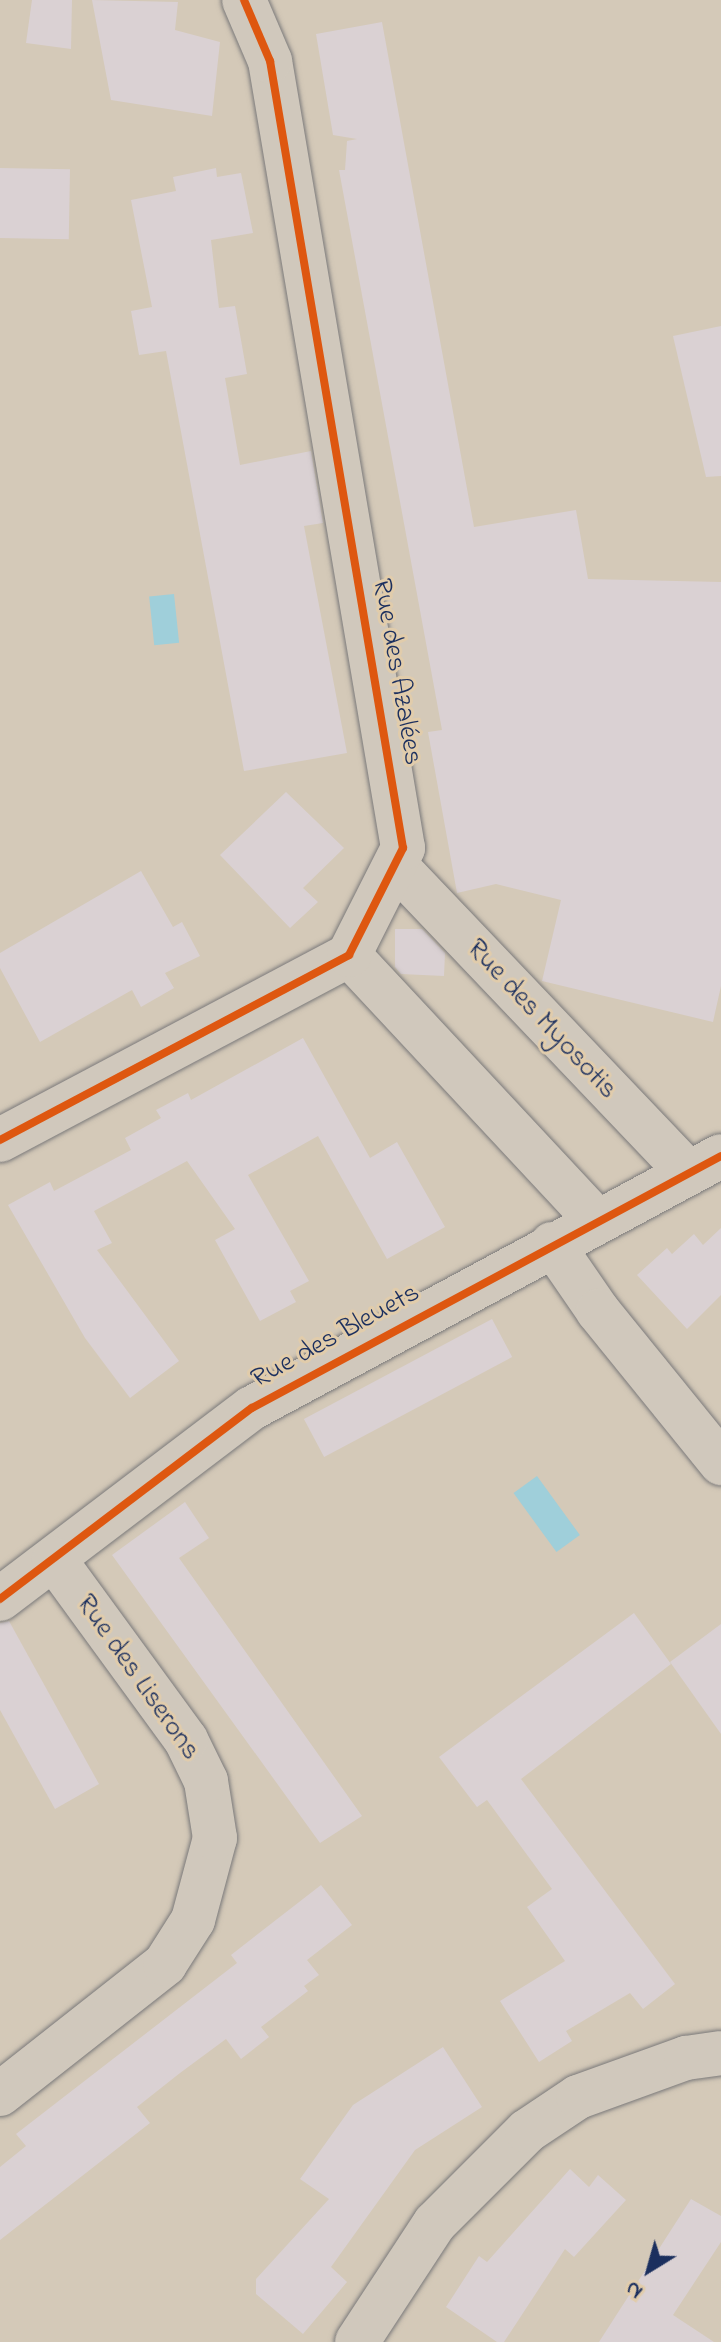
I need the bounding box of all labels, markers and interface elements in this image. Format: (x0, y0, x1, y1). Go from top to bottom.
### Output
street label: Rue des Azalées (363, 576, 429, 768)
street label: Rue des Myosotis (458, 933, 624, 1107)
street label: Rue des Bleuets (246, 1277, 426, 1397)
street label: Rue des Liserons (68, 1589, 206, 1767)
north arrow (609, 2230, 689, 2310)
text: N (619, 2272, 650, 2306)

